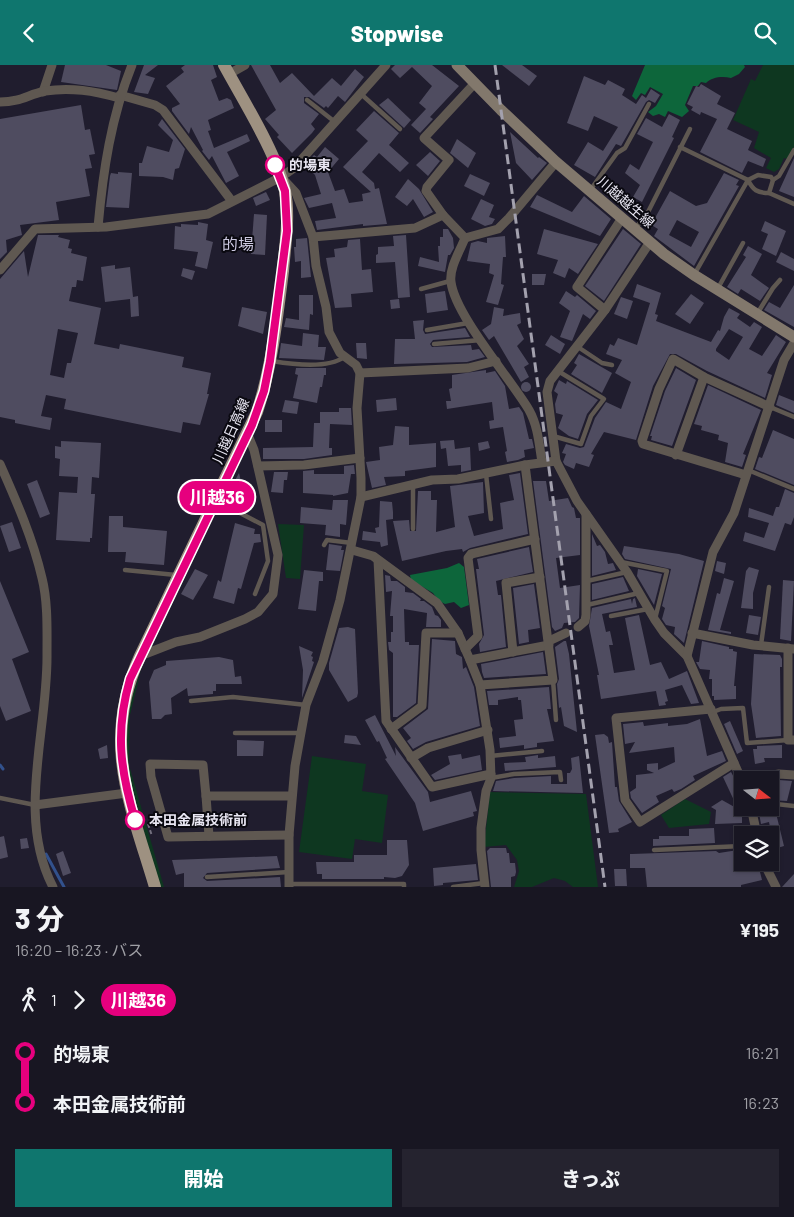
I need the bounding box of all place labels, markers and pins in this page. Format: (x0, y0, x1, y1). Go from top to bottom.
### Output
marker: 的場東 (265, 155, 285, 175)
place label: 的場東 (289, 156, 331, 173)
marker: 本田金属技術前 (125, 810, 145, 830)
place label: 本田金属技術前 (149, 811, 247, 828)

